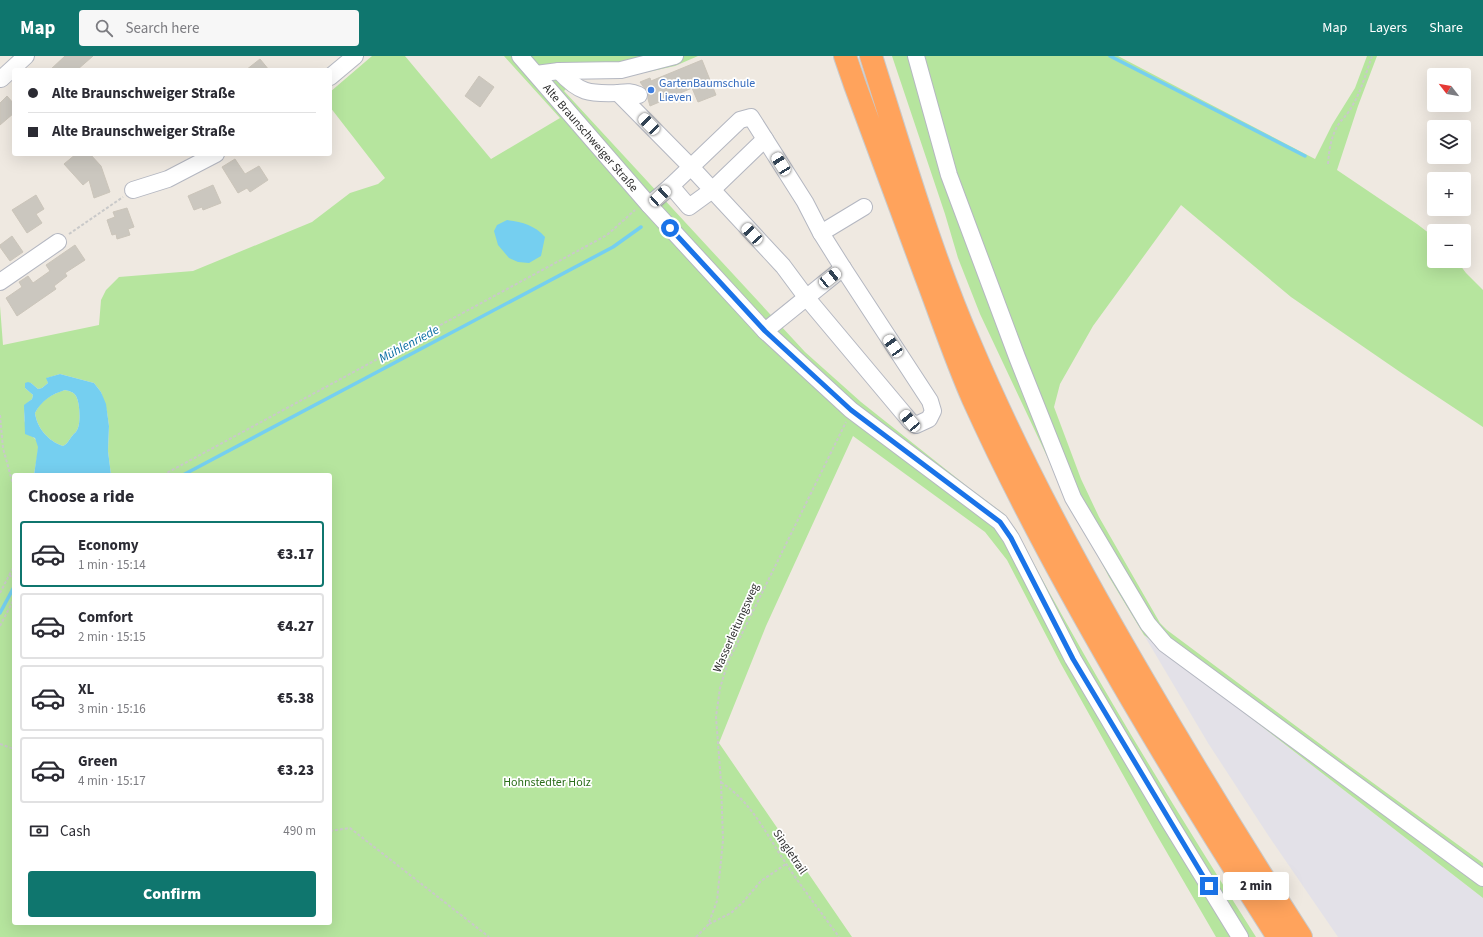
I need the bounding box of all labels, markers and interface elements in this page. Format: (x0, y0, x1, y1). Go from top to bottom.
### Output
search box (79, 10, 359, 46)
text: Map (20, 15, 55, 42)
icon: search (93, 17, 115, 39)
text: Search here (125, 18, 199, 39)
text: Map (1322, 18, 1347, 38)
text: Layers (1369, 18, 1407, 38)
text: Share (1429, 18, 1463, 38)
north arrow (1427, 68, 1471, 112)
map controls (1427, 68, 1471, 268)
place label: GartenBaumschule Lieven (659, 75, 755, 106)
street label: Alte Braunschweiger Straße (539, 80, 642, 195)
text: Alte Braunschweiger Straße (52, 83, 235, 104)
marker: GartenBaumschule Lieven (646, 85, 656, 95)
car (636, 111, 662, 137)
button: layers (1427, 120, 1471, 164)
text: Alte Braunschweiger Straße (52, 121, 235, 142)
car (770, 151, 792, 177)
button: + (1427, 172, 1471, 216)
car (647, 183, 673, 209)
route start (661, 219, 679, 237)
car (739, 221, 765, 247)
button: − (1427, 224, 1471, 268)
car (817, 266, 843, 290)
water label: Mühlenriede (376, 321, 442, 367)
car (881, 333, 905, 359)
car (898, 408, 922, 434)
text: Choose a ride (28, 484, 134, 509)
text: Economy (78, 535, 139, 556)
icon: car (30, 536, 66, 572)
text: €3.17 (277, 544, 314, 565)
text: 1 min · 15:14 (78, 556, 146, 574)
street label: Wasserleitungsweg (709, 581, 763, 675)
text: Comfort (78, 607, 133, 628)
icon: car (30, 608, 66, 644)
text: €4.27 (277, 616, 314, 637)
text: 2 min · 15:15 (78, 628, 146, 646)
text: XL (78, 679, 94, 700)
icon: car (30, 680, 66, 716)
text: €5.38 (277, 688, 314, 709)
text: 3 min · 15:16 (78, 700, 146, 718)
text: Green (78, 751, 118, 772)
icon: car (30, 752, 66, 788)
text: €3.23 (277, 760, 314, 781)
text: 4 min · 15:17 (78, 772, 146, 790)
park label: Hohnstedter Holz (503, 774, 591, 791)
icon: cash (28, 820, 50, 842)
text: Cash (60, 821, 91, 842)
text: 490 m (283, 822, 316, 840)
street label: Singletrail (769, 826, 811, 878)
button: Confirm (28, 871, 316, 917)
callout: 2 min (1223, 872, 1289, 900)
route end (1200, 877, 1218, 895)
text: 2 min (1240, 877, 1272, 895)

